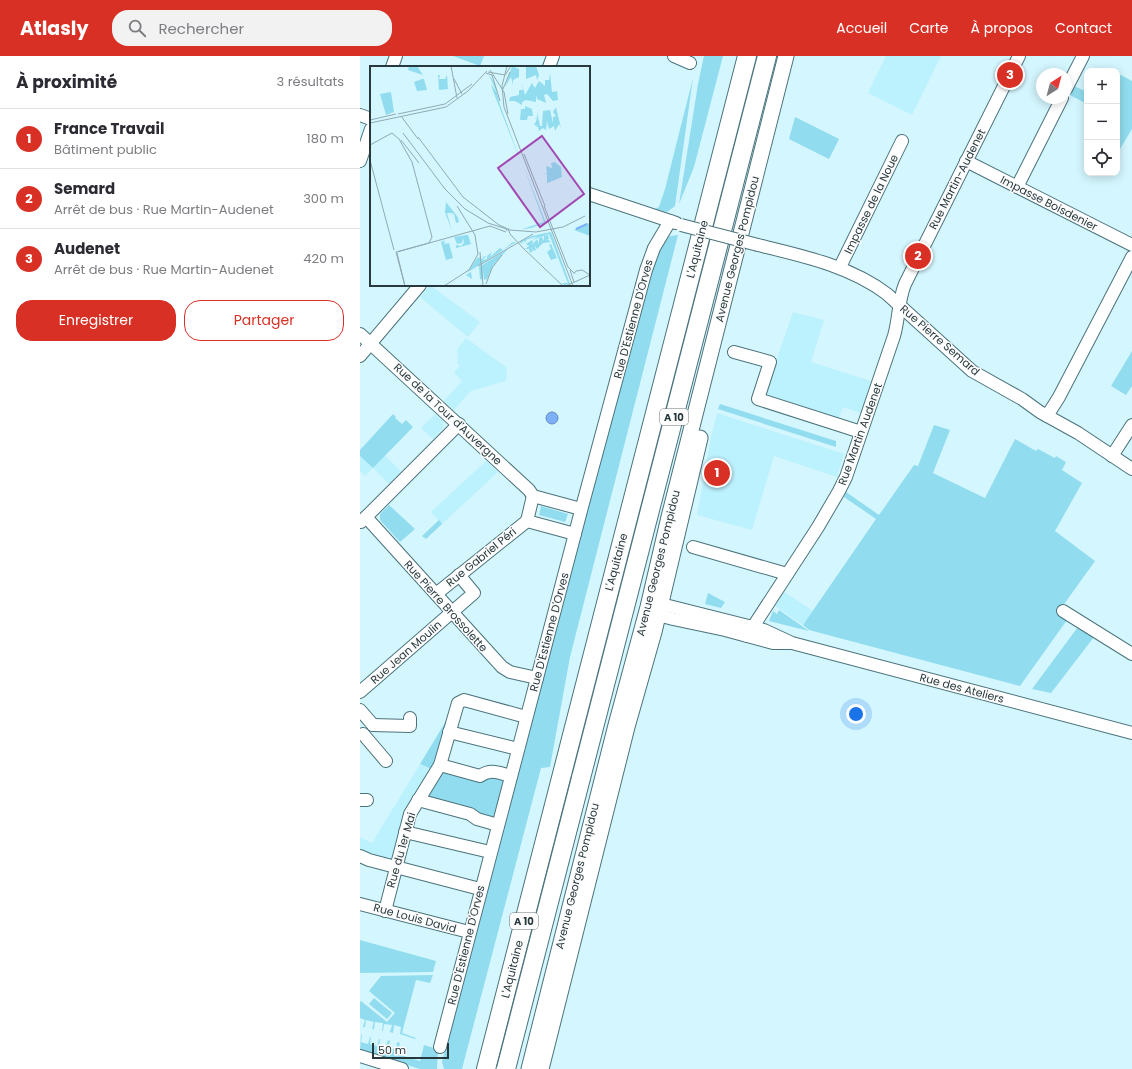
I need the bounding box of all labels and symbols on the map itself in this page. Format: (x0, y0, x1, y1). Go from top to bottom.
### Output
pin: 3 (997, 60, 1023, 90)
inset map (370, 66, 590, 286)
north arrow (1036, 68, 1072, 104)
street label: Rue Martin-Audenet (925, 126, 989, 232)
street label: Impasse de la Noue (840, 151, 902, 257)
street label: Impasse Boisdenier (998, 172, 1100, 234)
street label: Avenue Georges Pompidou (711, 174, 763, 324)
street label: L'Aquitaine (682, 218, 712, 280)
pin: 2 (905, 241, 931, 271)
street label: Rue D'Estienne D'Orves (609, 257, 657, 380)
street label: Rue Pierre Semard (897, 301, 983, 379)
street label: Rue de la Tour d'Auvergne (390, 359, 506, 469)
street label: Rue Martin Audenet (834, 381, 886, 487)
road number: A 10 (660, 409, 688, 425)
pin: 1 (704, 458, 730, 488)
street label: Avenue Georges Pompidou (632, 488, 684, 638)
street label: Rue Gabriel Péri (442, 523, 520, 590)
street label: L'Aquitaine (601, 531, 631, 593)
street label: Rue Pierre Brossolette (401, 557, 492, 655)
street label: Rue D'Estienne D'Orves (525, 570, 573, 693)
street label: Rue Jean Moulin (367, 617, 445, 687)
street label: Rue des Ateliers (918, 669, 1006, 707)
your location (846, 704, 866, 724)
street label: Avenue Georges Pompidou (551, 801, 603, 951)
street label: Rue du 1er Mai (383, 810, 420, 890)
street label: Rue D'Estienne D'Orves (443, 883, 489, 1007)
street label: Rue Louis David (372, 899, 458, 937)
road number: A 10 (510, 913, 538, 929)
street label: L'Aquitaine (497, 938, 527, 1000)
scale bar (372, 1041, 449, 1060)

